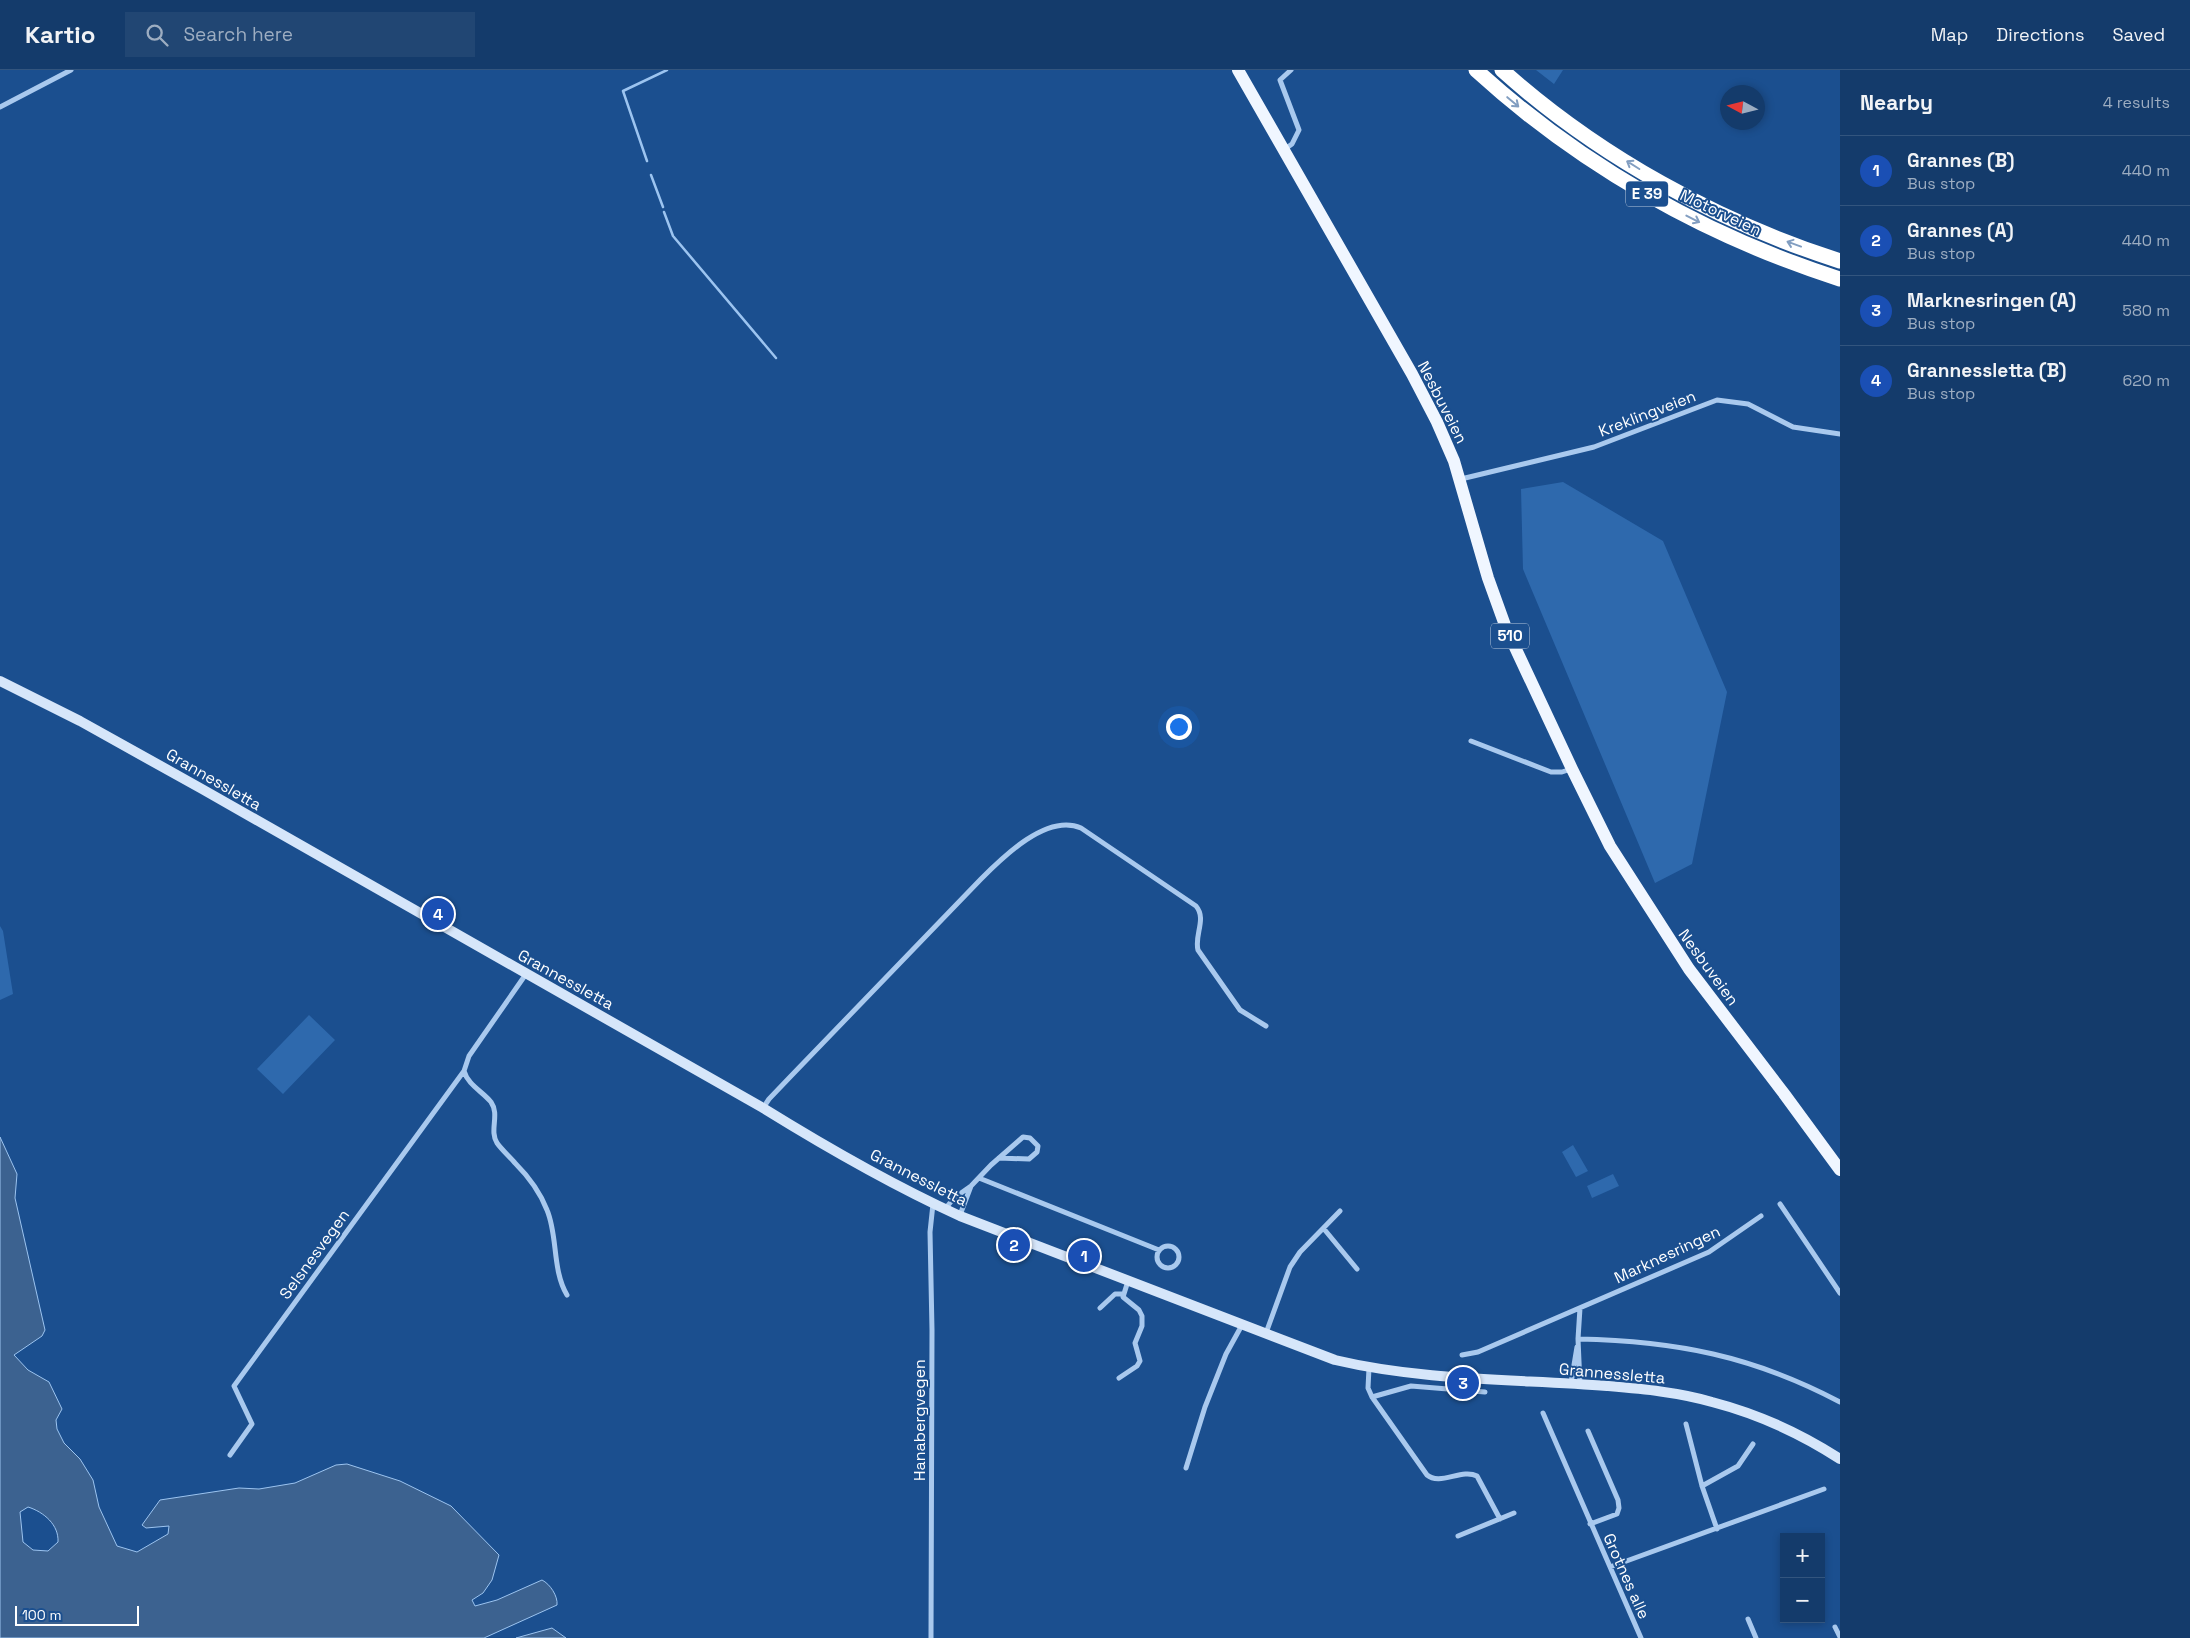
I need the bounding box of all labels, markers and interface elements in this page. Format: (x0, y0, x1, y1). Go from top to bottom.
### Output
search box (125, 12, 475, 57)
text: Kartio (25, 19, 95, 50)
icon: search (143, 21, 171, 49)
text: Search here (183, 22, 293, 47)
text: Map (1931, 23, 1968, 46)
text: Directions (1996, 23, 2085, 46)
text: Saved (2113, 23, 2165, 46)
north arrow (1720, 85, 1765, 130)
text: Nearby (1860, 89, 1933, 116)
text: 4 results (2103, 92, 2170, 113)
one-way arrow (1506, 97, 1519, 108)
text: Grannes (B) (1907, 148, 2015, 173)
one-way arrow (1626, 160, 1640, 170)
text: 1 (1872, 160, 1880, 181)
text: 440 m (2122, 160, 2170, 181)
text: Bus stop (1907, 173, 1975, 194)
road number: E 39 (1626, 182, 1668, 206)
street label: Motorveien (1677, 184, 1765, 240)
one-way arrow (1685, 214, 1700, 224)
text: Grannes (A) (1907, 218, 2014, 243)
text: 2 (1871, 230, 1881, 251)
text: 440 m (2122, 230, 2170, 251)
one-way arrow (1787, 239, 1802, 249)
text: Bus stop (1907, 243, 1975, 264)
text: Marknesringen (A) (1907, 288, 2076, 313)
text: 3 (1871, 300, 1881, 321)
text: 580 m (2122, 300, 2170, 321)
text: Bus stop (1907, 313, 1975, 334)
street label: Nesbuveien (1413, 358, 1472, 447)
text: Grannessletta (B) (1907, 358, 2066, 383)
text: 4 (1871, 370, 1881, 391)
text: 620 m (2122, 370, 2170, 391)
text: Bus stop (1907, 383, 1975, 404)
street label: Kreklingveien (1596, 385, 1699, 442)
road number: 510 (1491, 624, 1529, 648)
your location (1166, 714, 1192, 740)
street label: Grannessletta (162, 744, 265, 815)
pin: 4 (422, 895, 454, 933)
street label: Nesbuveien (1674, 925, 1743, 1010)
street label: Grannessletta (514, 944, 617, 1014)
street label: Grannessletta (867, 1144, 971, 1211)
street label: Selsnesvegen (275, 1205, 354, 1303)
street label: Marknesringen (1611, 1221, 1724, 1288)
pin: 2 (998, 1226, 1030, 1264)
pin: 1 (1068, 1237, 1100, 1275)
street label: Grannessletta (1558, 1358, 1666, 1389)
street label: Hanabergvegen (909, 1359, 930, 1481)
pin: 3 (1447, 1364, 1479, 1402)
street label: Grotnes alle (1598, 1530, 1655, 1622)
map controls (1780, 1533, 1825, 1623)
button: + (1780, 1533, 1825, 1578)
button: − (1780, 1578, 1825, 1623)
scale bar (15, 1603, 139, 1626)
text: 100 m (22, 1606, 61, 1624)

